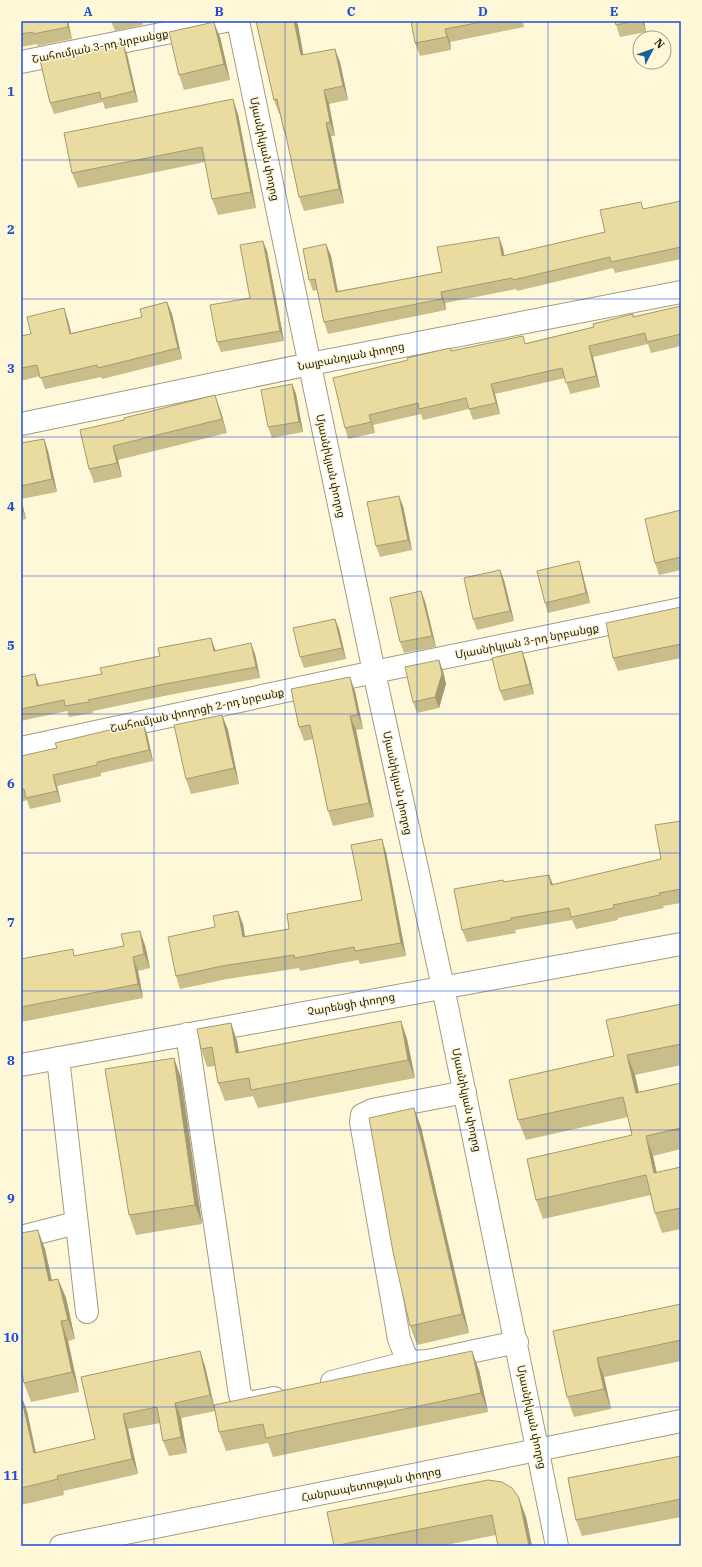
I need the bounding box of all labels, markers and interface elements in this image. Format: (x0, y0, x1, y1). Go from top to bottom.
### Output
text: A (83, 3, 93, 20)
text: B (214, 3, 224, 20)
text: C (347, 3, 356, 20)
text: D (478, 3, 488, 20)
text: E (610, 3, 618, 20)
street label: Շահումյան 3-րդ նրբանցք (30, 26, 170, 66)
north arrow (632, 30, 672, 70)
text: N (651, 36, 668, 52)
text: 1 (7, 83, 15, 100)
street label: Մյասնիկյան փողոց (247, 96, 283, 202)
text: 2 (7, 221, 15, 238)
street label: Նալբանդյան փողոց (296, 339, 406, 373)
text: 3 (7, 360, 15, 377)
street label: Մյասնիկյան փողոց (313, 413, 349, 519)
text: 4 (7, 498, 15, 515)
street label: Մյասնիկյան 3-րդ նրբանցք (454, 620, 600, 662)
text: 5 (7, 637, 15, 654)
street label: Շահումյան փողոցի 2-րդ նրբանք (109, 685, 285, 735)
street label: Մյասնիկյան փողոց (380, 730, 416, 836)
text: 6 (7, 775, 15, 792)
text: 7 (7, 914, 15, 931)
street label: Չարենցի փողոց (306, 989, 396, 1019)
street label: Մյասնիկյան փողոց (449, 1047, 485, 1153)
text: 8 (7, 1052, 15, 1069)
text: 9 (7, 1190, 15, 1207)
text: 10 (3, 1329, 19, 1346)
street label: Մյասնիկյան փողոց (514, 1364, 550, 1470)
street label: Հանրապետության փողոց (300, 1464, 442, 1504)
text: 11 (3, 1467, 19, 1484)

